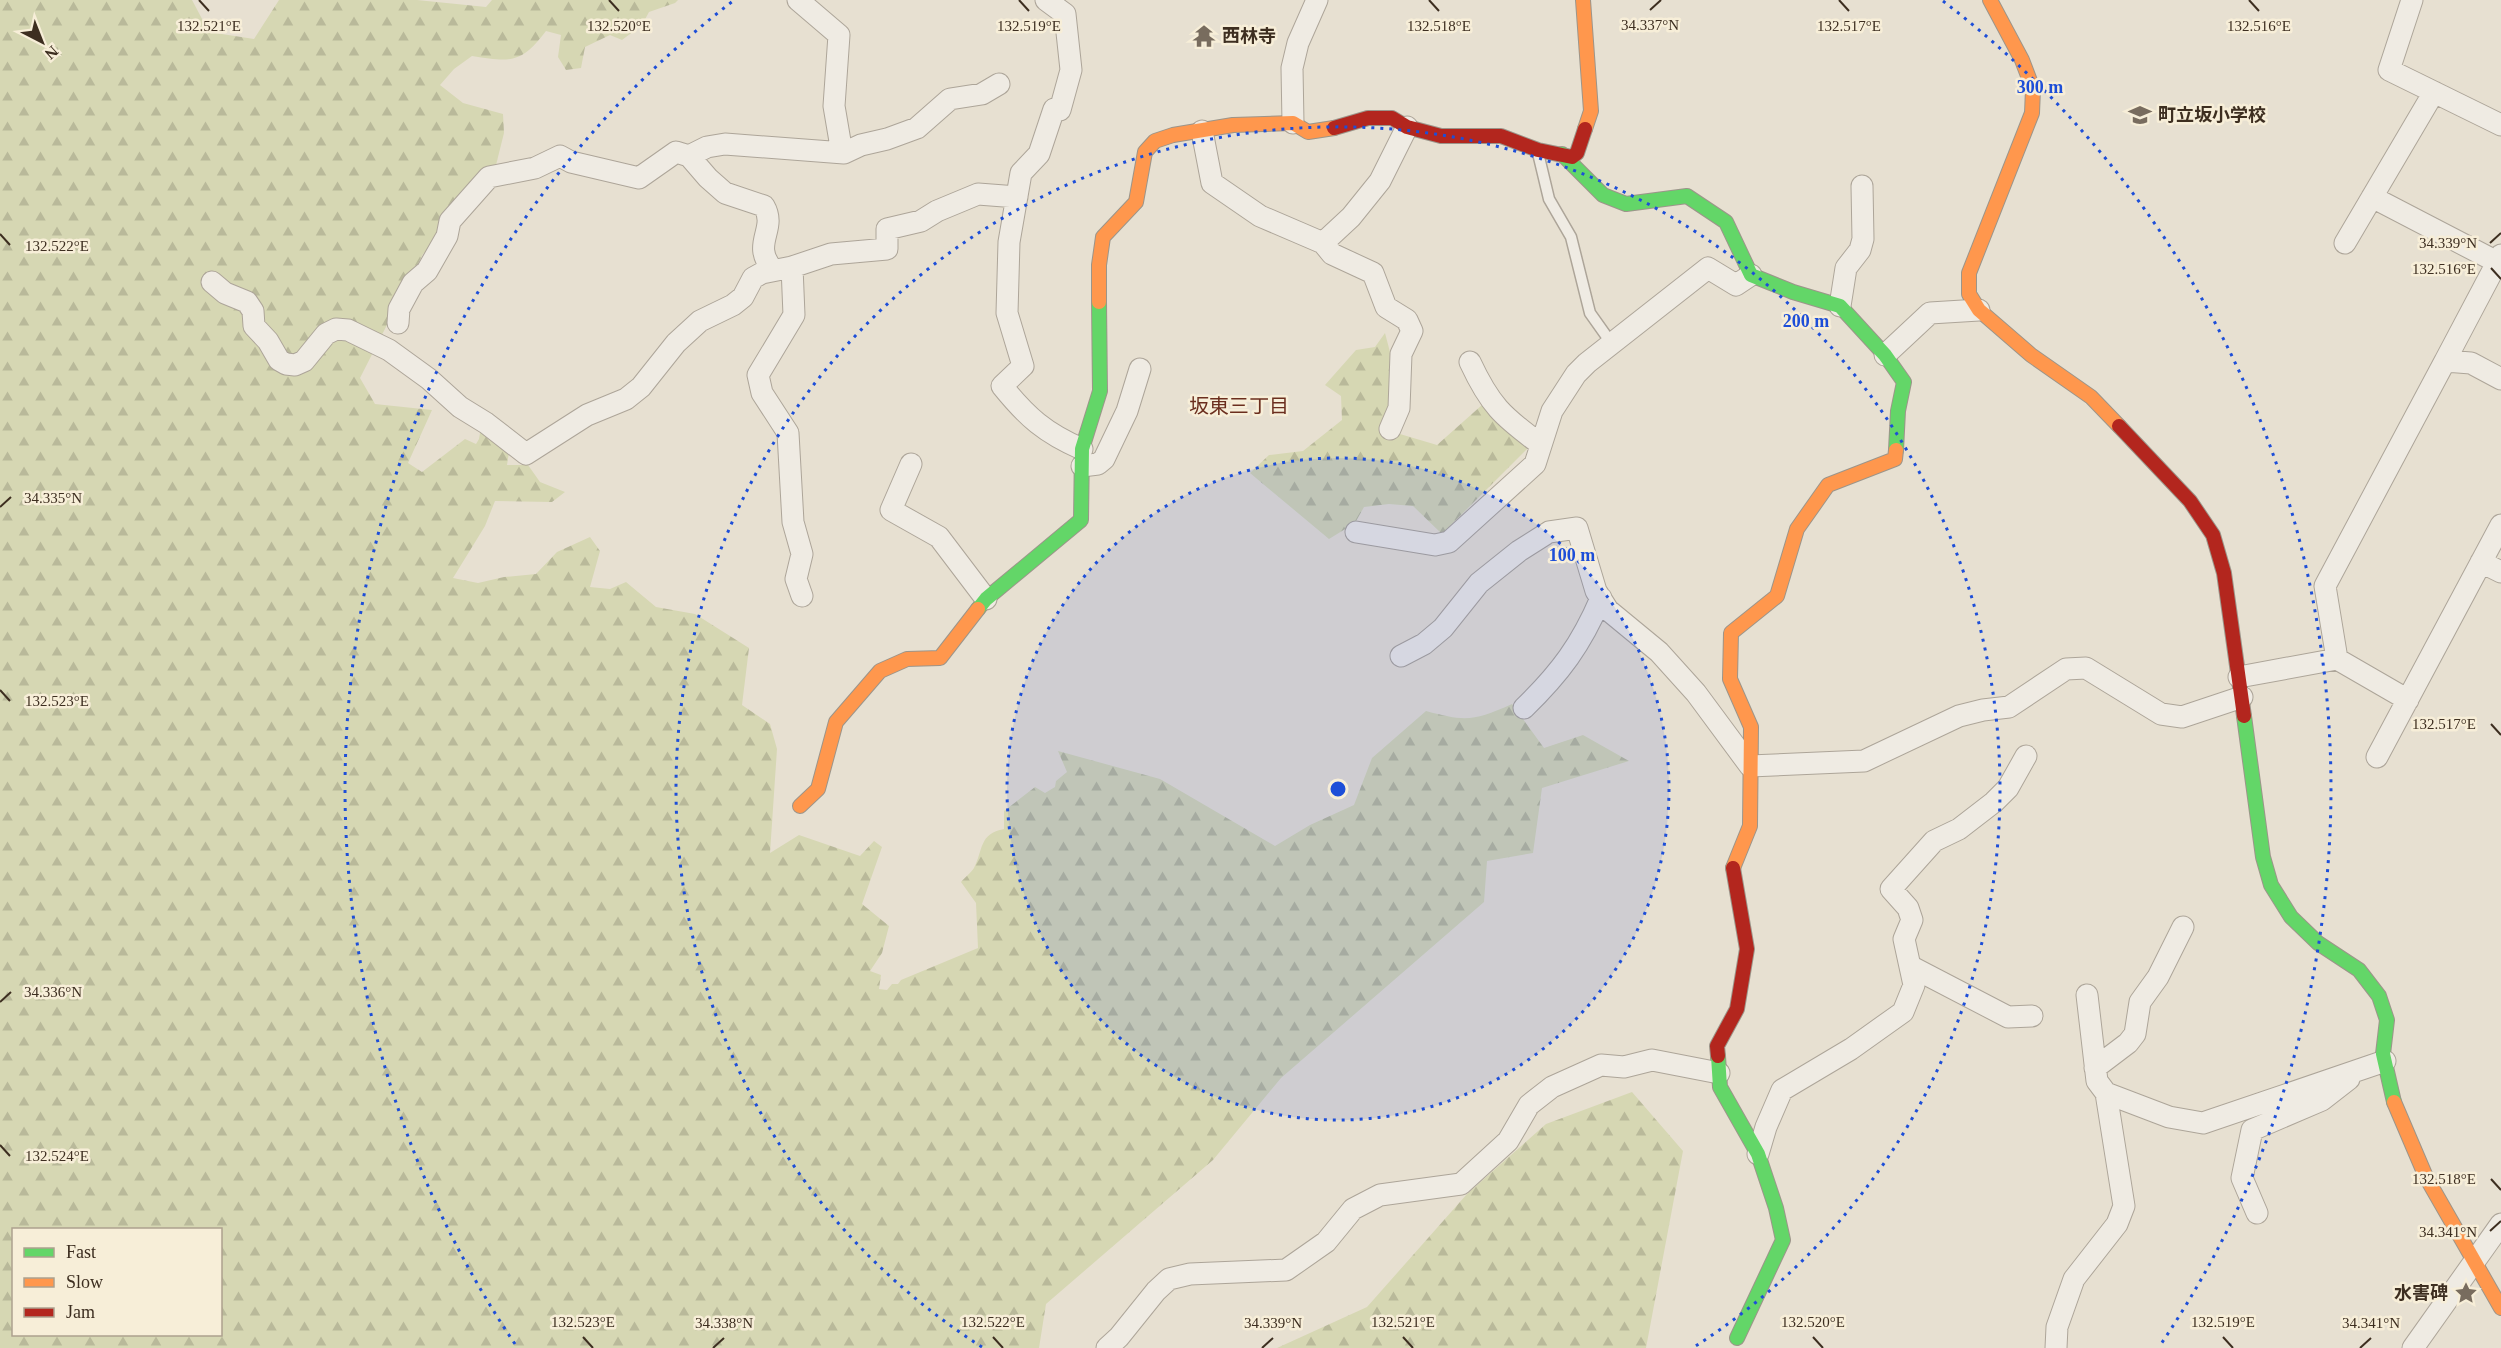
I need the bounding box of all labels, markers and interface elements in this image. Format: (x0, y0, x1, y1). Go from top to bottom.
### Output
north arrow (12, 12, 72, 72)
text: 34.337°N (1621, 17, 1679, 33)
text: 132.521°E (177, 18, 241, 34)
text: 132.520°E (587, 18, 651, 34)
text: 132.519°E (997, 18, 1061, 34)
text: 132.518°E (1407, 18, 1471, 34)
text: 132.517°E (1817, 18, 1881, 34)
text: 132.516°E (2227, 18, 2291, 34)
temple icon: 西林寺 (1191, 23, 1217, 49)
place label: 西林寺 (1222, 26, 1276, 46)
text: N (41, 43, 62, 63)
text: 300 m (2017, 77, 2063, 97)
school or university icon: 町立坂小学校 (2127, 102, 2153, 128)
place label: 町立坂小学校 (2158, 105, 2266, 125)
text: 34.339°N (2419, 235, 2477, 251)
text: 132.522°E (25, 238, 89, 254)
text: 132.516°E (2412, 261, 2476, 277)
text: 200 m (1783, 311, 1829, 331)
district label: 坂東三丁目 (1189, 395, 1289, 417)
text: 34.335°N (24, 490, 82, 506)
text: 100 m (1549, 545, 1595, 565)
text: 132.523°E (25, 693, 89, 709)
text: 132.517°E (2412, 716, 2476, 732)
centre of rings (1328, 779, 1348, 799)
text: 34.336°N (24, 984, 82, 1000)
text: 132.524°E (25, 1148, 89, 1164)
text: 132.518°E (2412, 1171, 2476, 1187)
text: 34.341°N (2419, 1224, 2477, 1240)
legend (12, 1228, 222, 1336)
text: Fast (66, 1242, 96, 1262)
text: Slow (66, 1272, 103, 1292)
place icon: 水害碑 (2453, 1280, 2479, 1306)
place label: 水害碑 (2394, 1283, 2448, 1303)
text: Jam (66, 1302, 95, 1322)
text: 132.523°E (551, 1314, 615, 1330)
text: 132.522°E (961, 1314, 1025, 1330)
text: 132.521°E (1371, 1314, 1435, 1330)
text: 132.520°E (1781, 1314, 1845, 1330)
text: 132.519°E (2191, 1314, 2255, 1330)
text: 34.338°N (695, 1315, 753, 1331)
text: 34.339°N (1244, 1315, 1302, 1331)
text: 34.341°N (2342, 1315, 2400, 1331)

